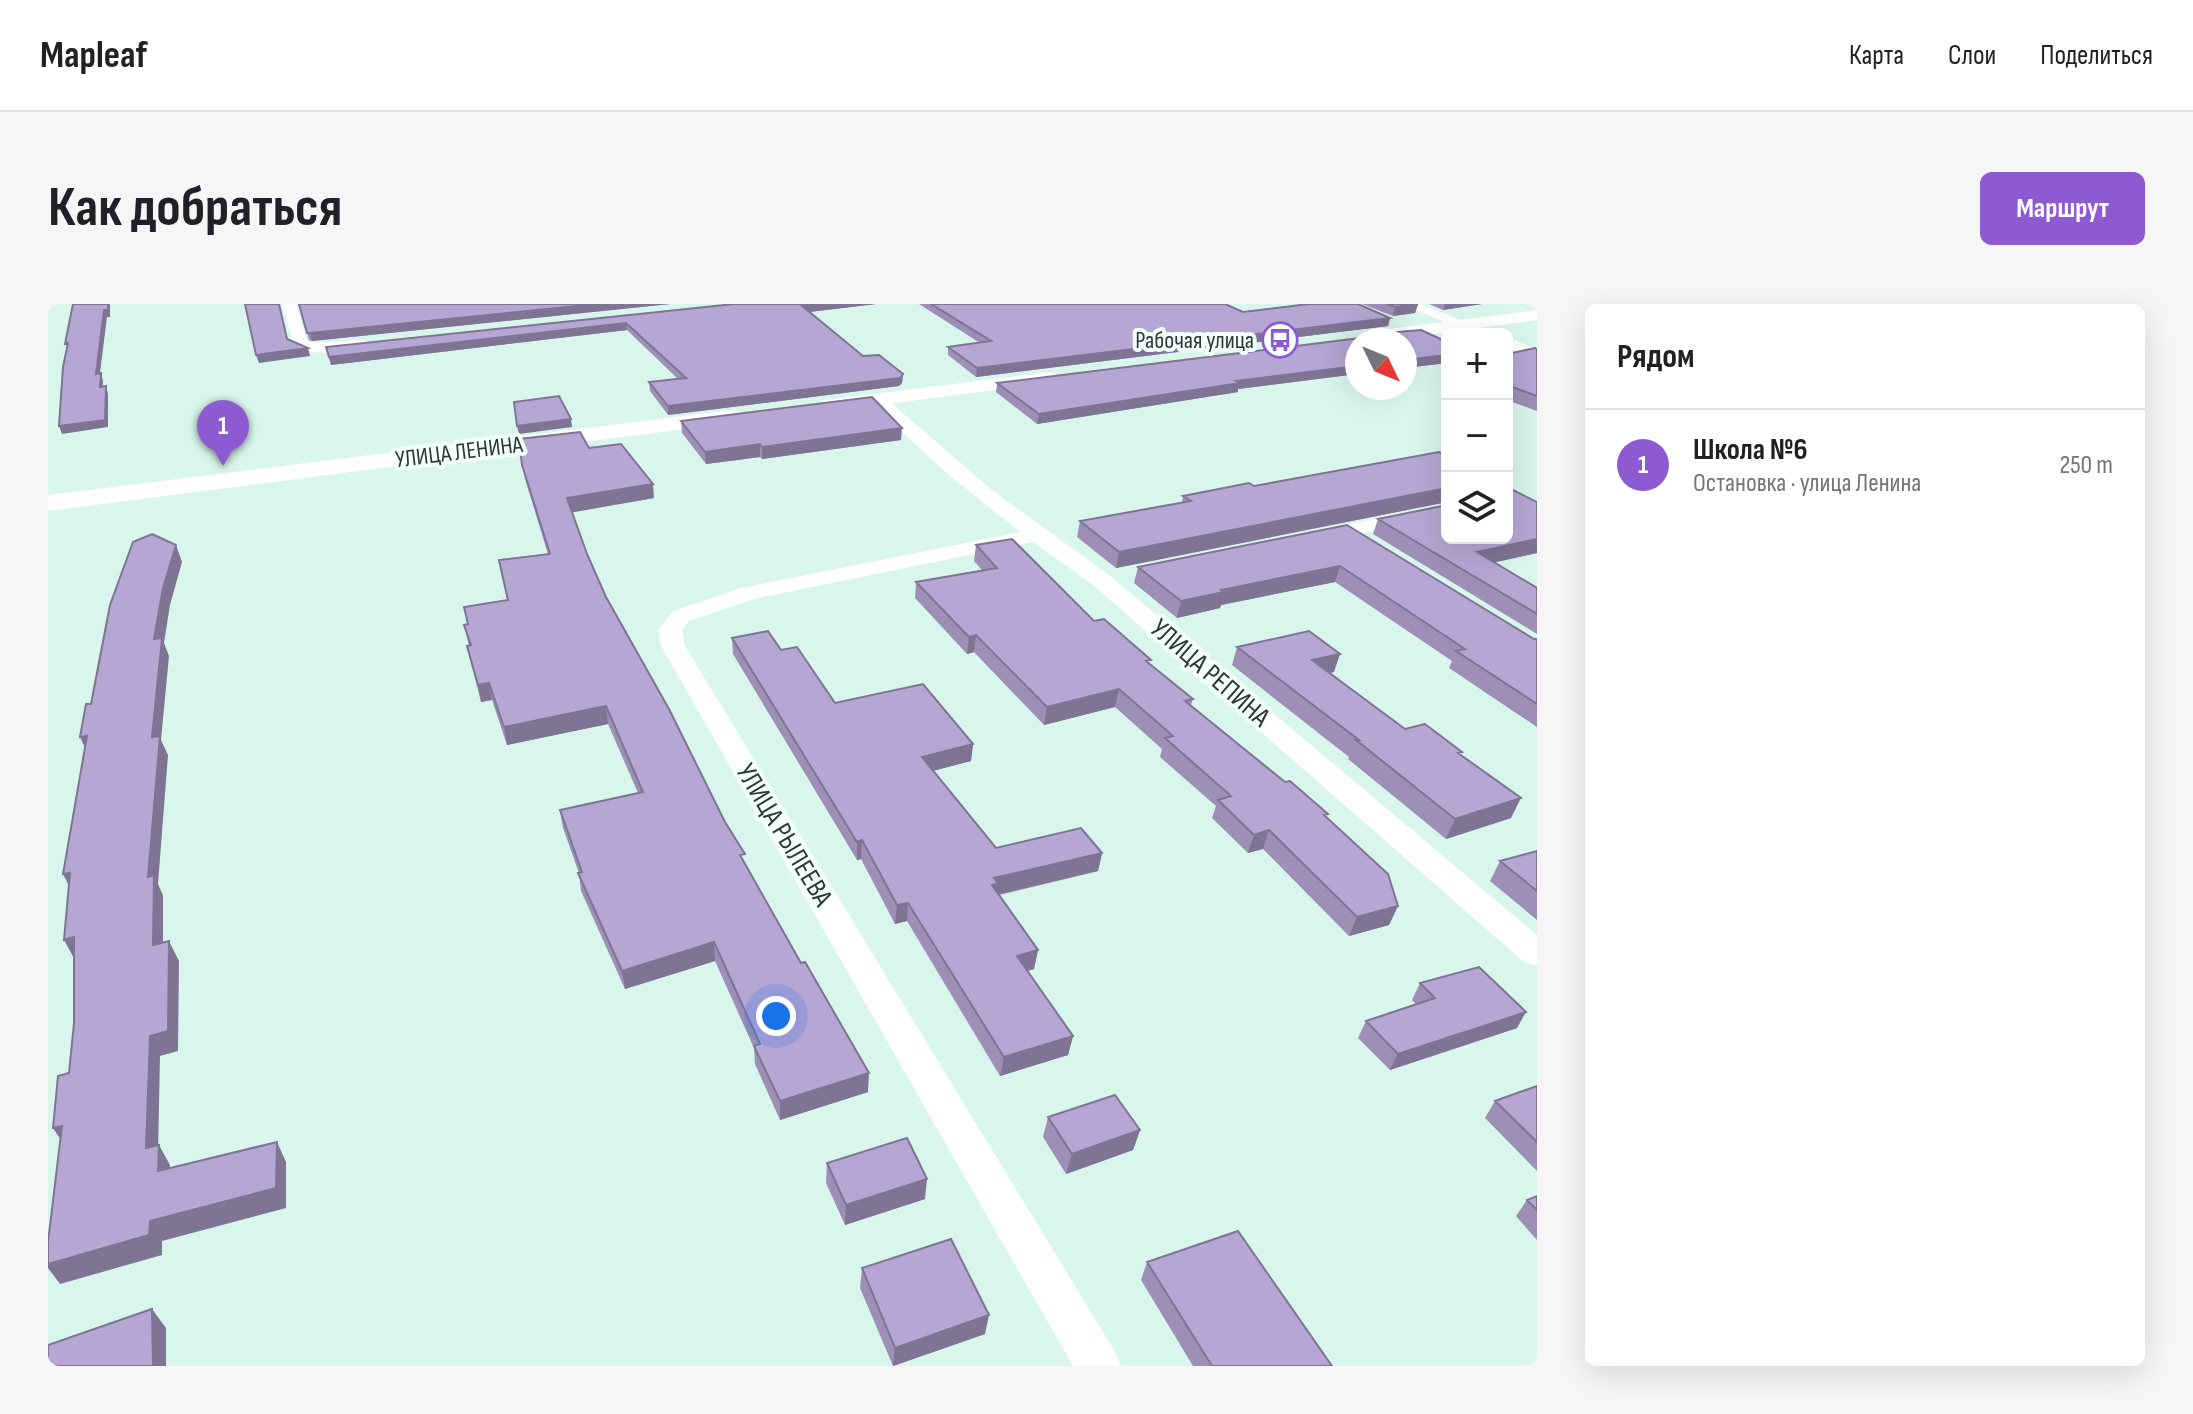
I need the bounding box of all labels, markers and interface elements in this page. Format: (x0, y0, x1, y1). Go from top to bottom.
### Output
text: Mapleaf (40, 33, 147, 78)
text: Карта (1849, 39, 1904, 72)
text: Слои (1948, 39, 1996, 72)
text: Поделиться (2040, 39, 2153, 72)
button: Маршрут (1980, 172, 2145, 245)
text: Как добраться (48, 175, 342, 242)
bus stop icon: Рабочая улица (1261, 321, 1299, 359)
place label: Рабочая улица (1135, 326, 1254, 355)
north arrow (1345, 328, 1417, 400)
map controls (1441, 328, 1513, 544)
button: + (1441, 328, 1513, 400)
text: Рядом (1617, 336, 1695, 377)
pin: 1 (197, 400, 249, 466)
button: − (1441, 400, 1513, 472)
street label: УЛИЦА ЛЕНИНА (394, 430, 525, 474)
text: Школа №6 (1693, 432, 1808, 468)
text: 1 (1638, 450, 1648, 481)
text: 250 m (2059, 450, 2113, 481)
text: Остановка · улица Ленина (1693, 468, 1921, 499)
button: layers (1441, 472, 1513, 544)
street label: УЛИЦА РЕПИНА (1143, 612, 1277, 735)
street label: УЛИЦА РЫЛЕЕВА (729, 758, 840, 913)
your location (756, 996, 796, 1036)

